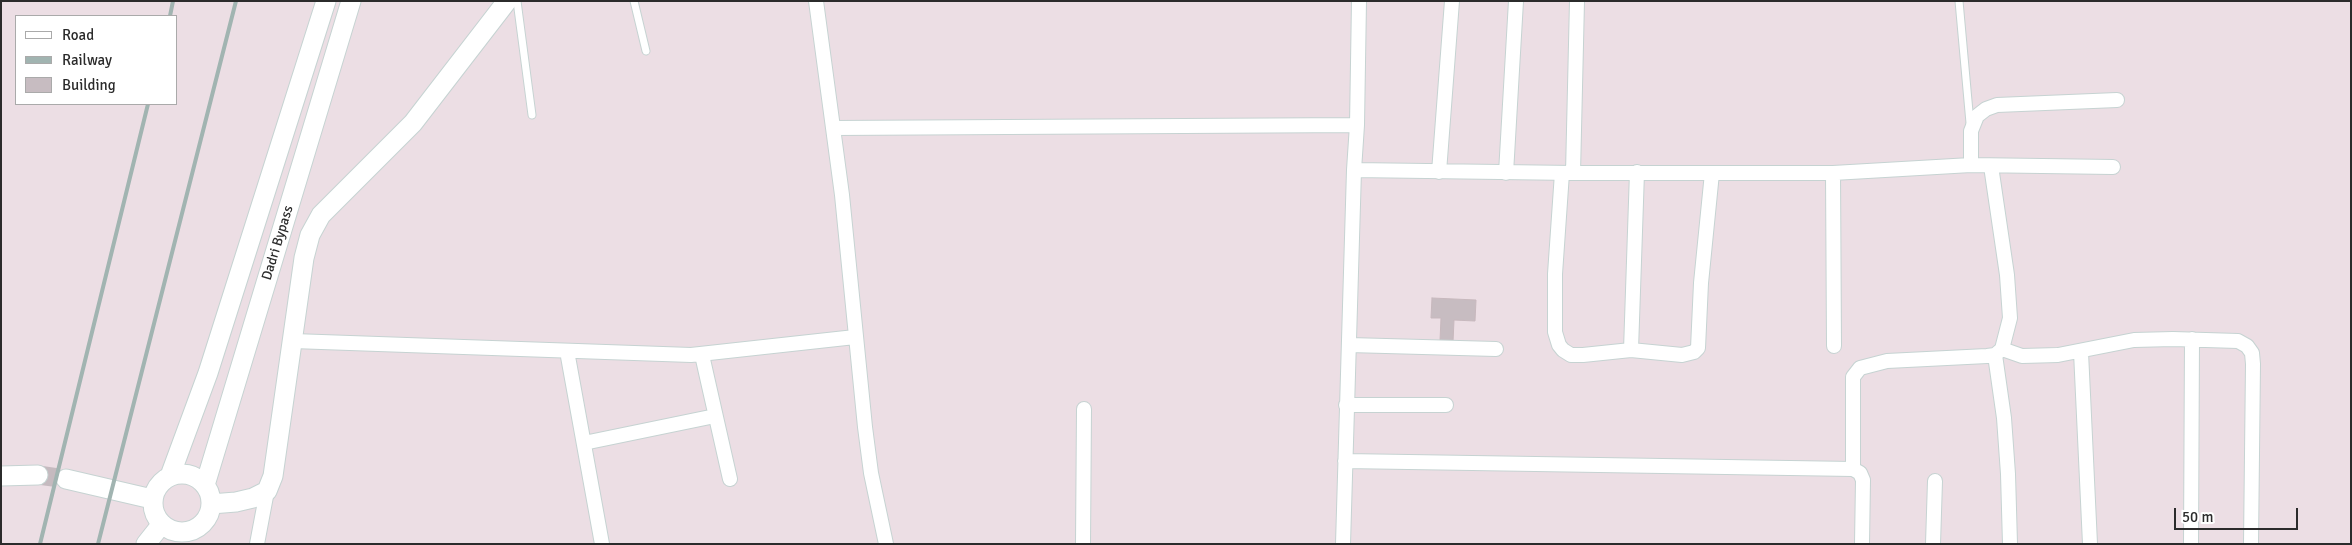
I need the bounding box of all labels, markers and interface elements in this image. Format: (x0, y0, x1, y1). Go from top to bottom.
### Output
legend (15, 15, 178, 105)
text: Road (62, 26, 94, 44)
text: Railway (62, 51, 112, 69)
text: Building (62, 76, 116, 94)
street label: Dadri Bypass (259, 204, 297, 282)
scale bar (2177, 498, 2301, 530)
text: 50 m (2182, 508, 2213, 526)

